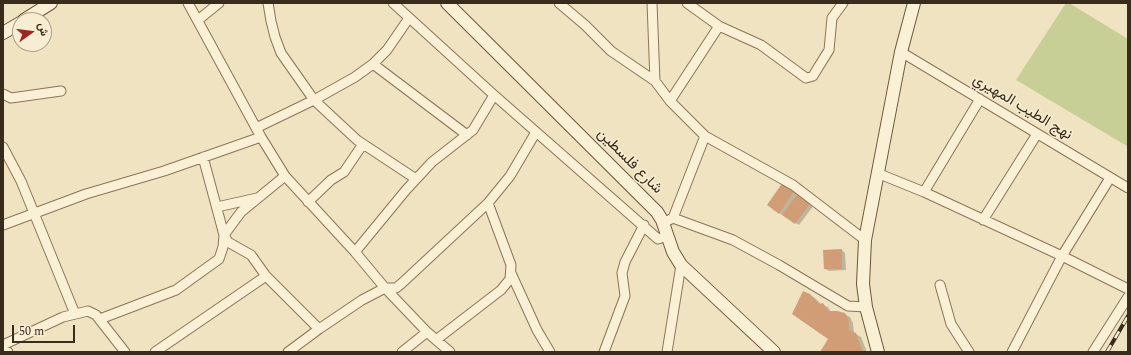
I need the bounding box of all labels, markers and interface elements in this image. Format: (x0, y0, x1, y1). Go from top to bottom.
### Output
north arrow (12, 12, 52, 52)
text: ش (33, 21, 53, 38)
street label: نهج الطيب المهيري (969, 71, 1075, 145)
street label: شارع فلسطين (593, 126, 665, 198)
scale bar (14, 317, 77, 343)
text: 50 m (19, 322, 44, 341)

